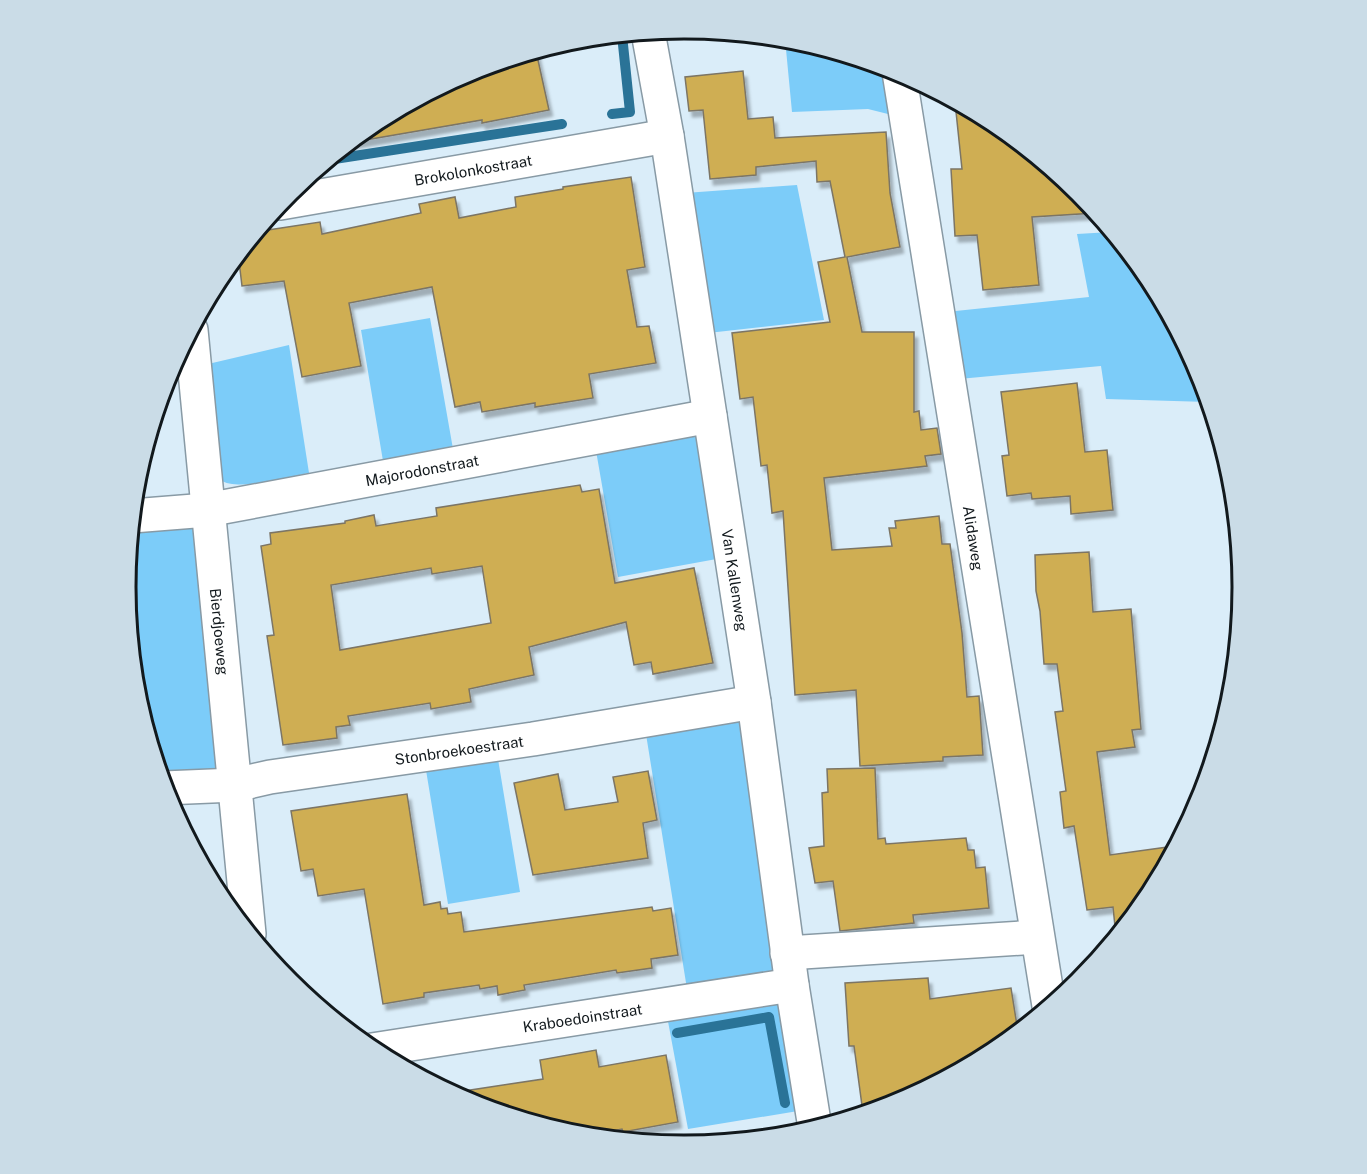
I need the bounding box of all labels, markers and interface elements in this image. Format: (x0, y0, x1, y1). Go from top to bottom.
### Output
street label: Brokolonkostraat (413, 151, 534, 188)
street label: Majorodonstraat (364, 451, 480, 489)
street label: Alidaweg (960, 504, 987, 572)
street label: Van Kallenweg (719, 528, 751, 632)
street label: Bierdjoeweg (207, 587, 233, 676)
street label: Stonbroekoestraat (393, 732, 525, 767)
street label: Kraboedoinstraat (521, 1000, 644, 1035)

